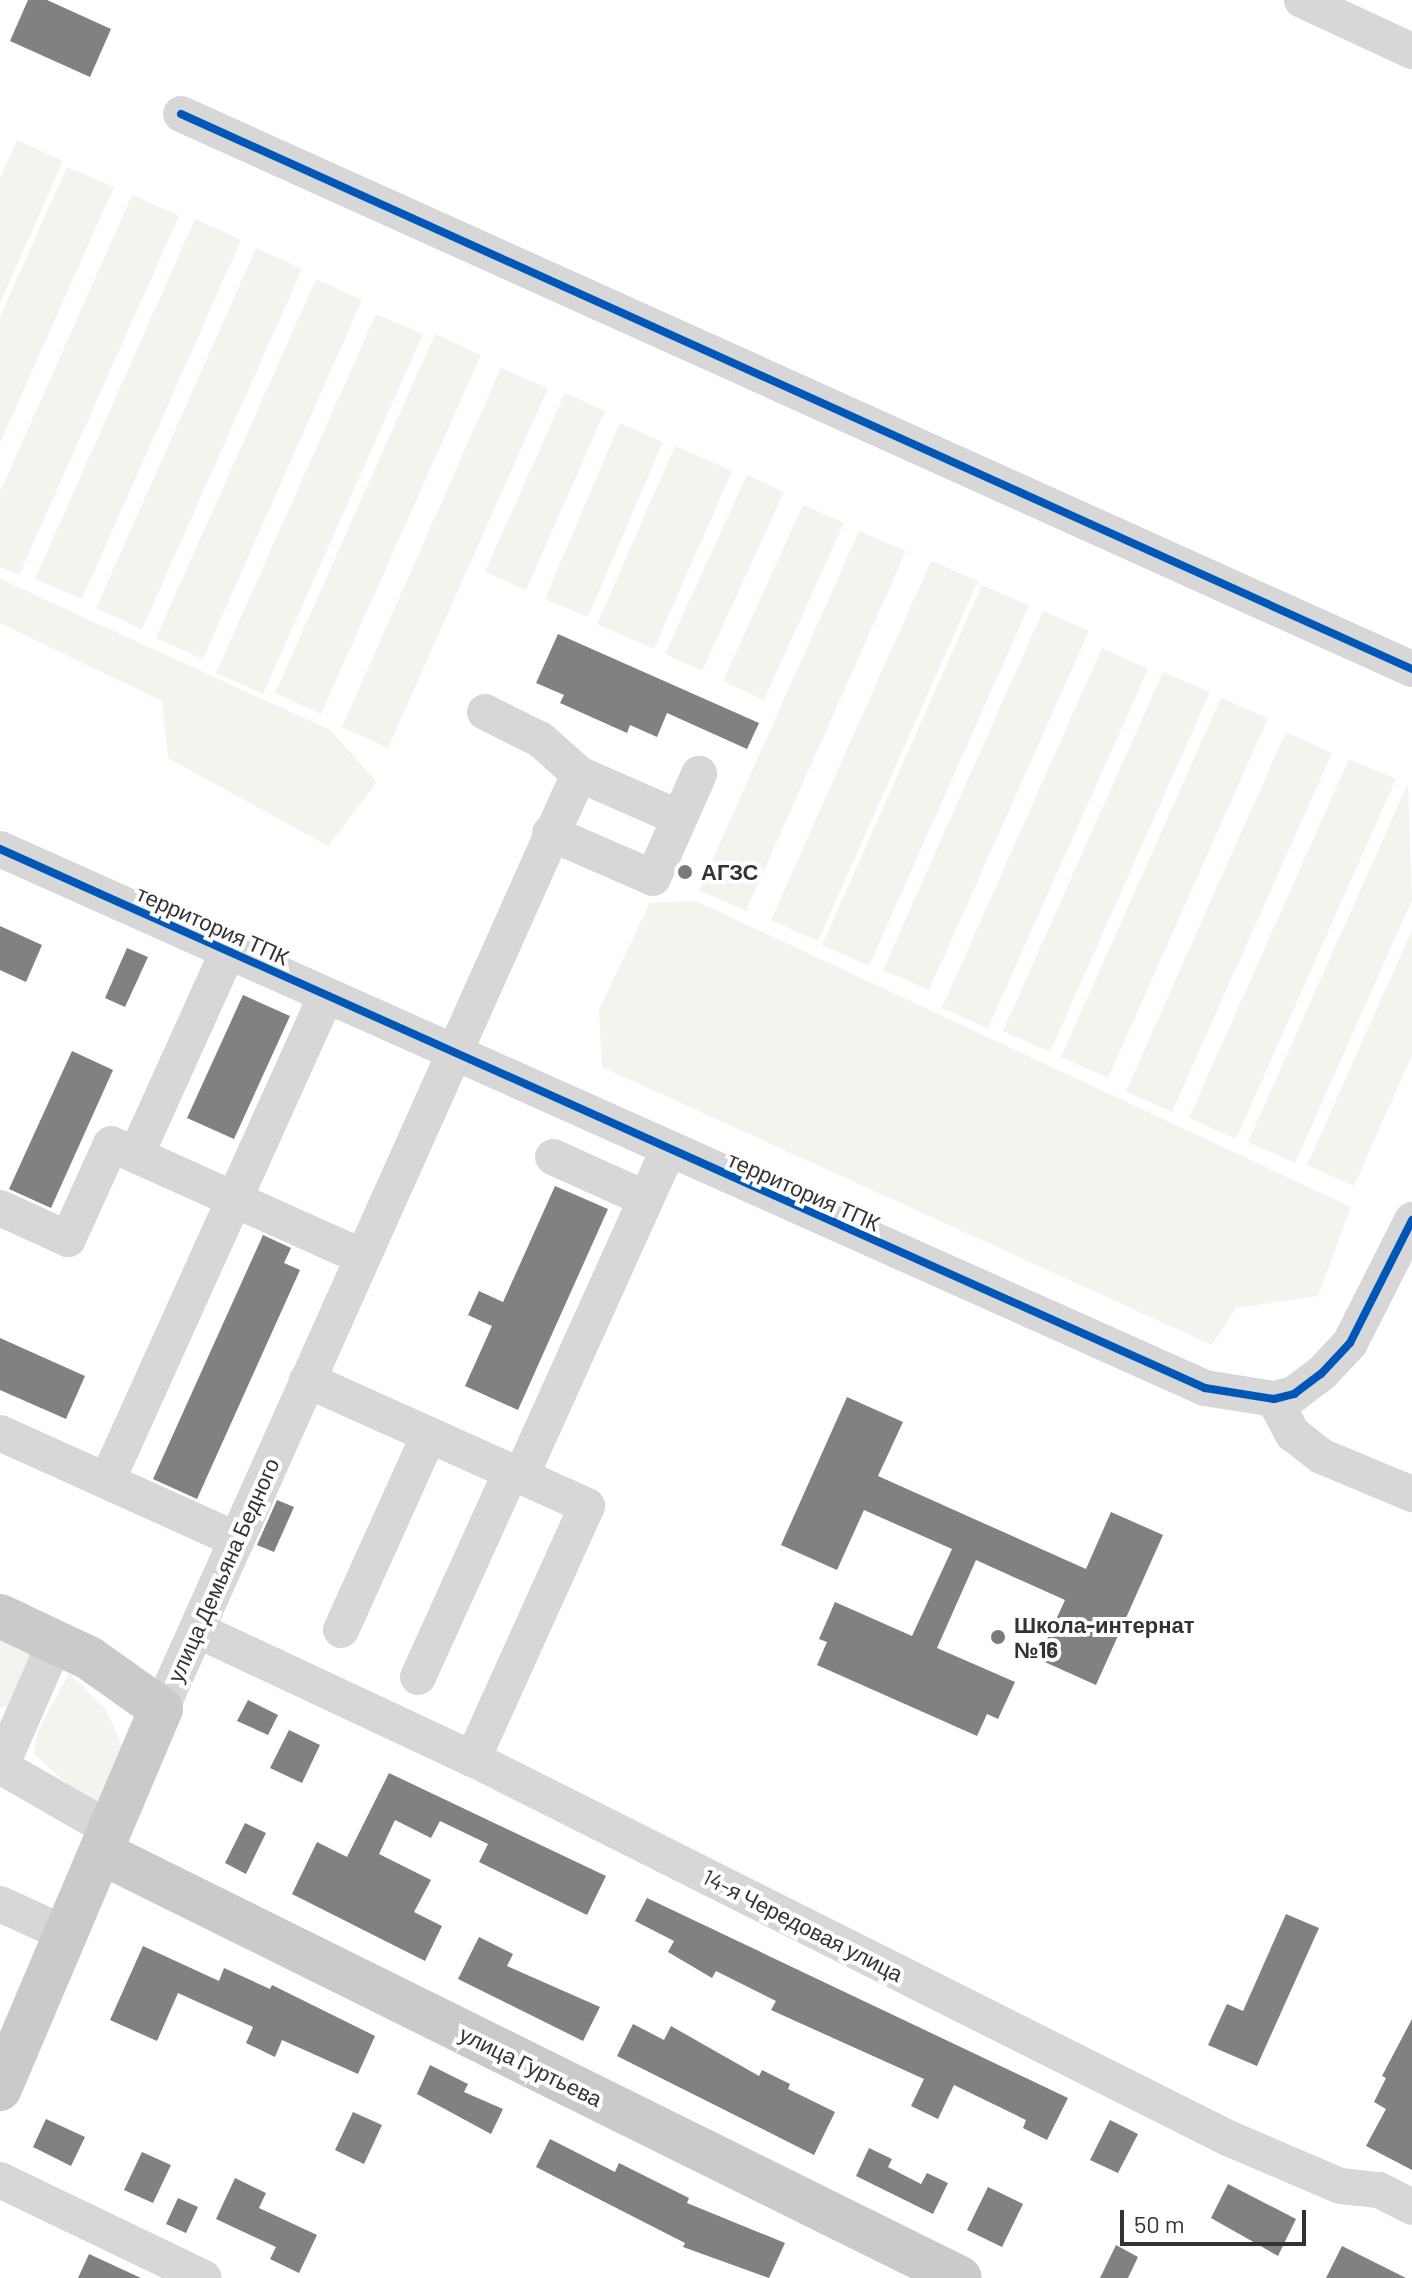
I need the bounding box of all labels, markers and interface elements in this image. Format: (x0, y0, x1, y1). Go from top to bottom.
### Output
place label: АГЗС (701, 859, 758, 885)
marker: АГЗС (676, 863, 694, 881)
street label: территория ТПК (133, 880, 293, 970)
street label: территория ТПК (724, 1146, 884, 1236)
street label: улица Демьяна Бедного (162, 1454, 284, 1686)
place label: Школа-интернат №16 (1014, 1611, 1194, 1662)
marker: Школа-интернат №16 (989, 1628, 1007, 1646)
street label: 14-я Чередовая улица (698, 1863, 908, 1987)
street label: улица Гуртьева (455, 2020, 607, 2112)
scale bar (1124, 2194, 1310, 2244)
text: 50 m (1134, 2209, 1185, 2238)

